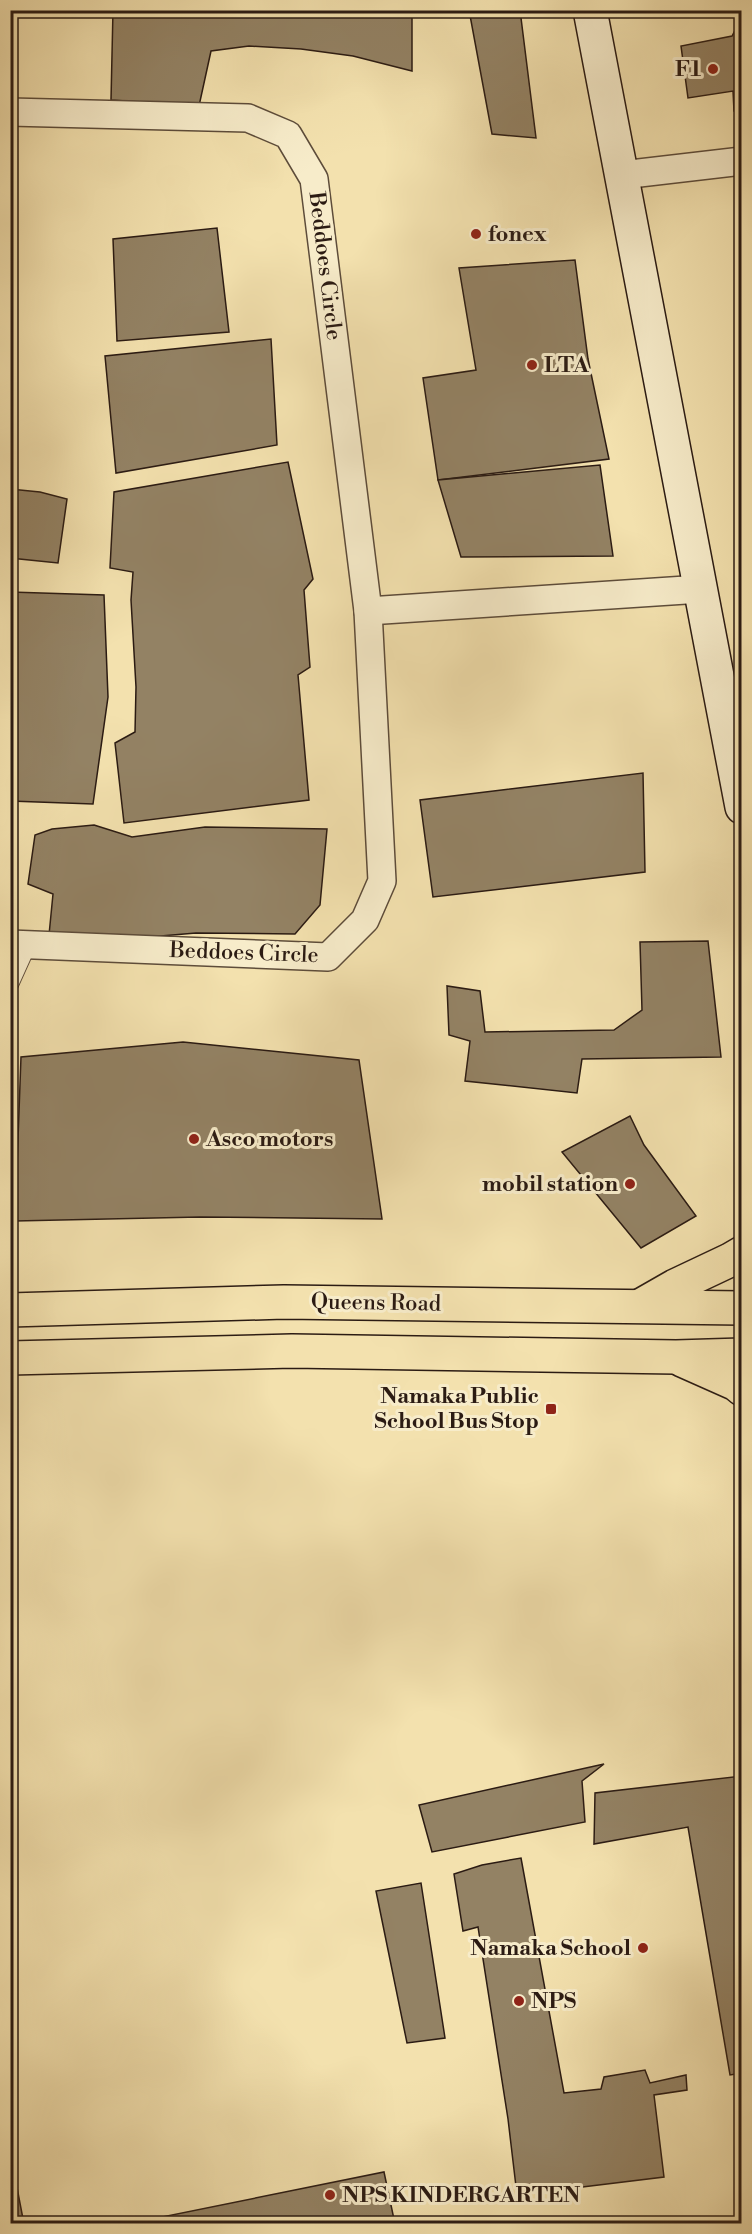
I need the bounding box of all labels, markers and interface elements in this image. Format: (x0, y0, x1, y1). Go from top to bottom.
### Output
place label: F1 (675, 56, 701, 83)
marker: F1 (706, 62, 720, 76)
street label: Beddoes Circle (302, 189, 348, 342)
place label: fonex (488, 221, 547, 248)
marker: fonex (469, 227, 483, 241)
place label: LTA (544, 352, 590, 379)
marker: LTA (525, 358, 539, 372)
street label: Beddoes Circle (168, 937, 319, 969)
place label: Asco motors (205, 1126, 333, 1153)
marker: Asco motors (187, 1132, 201, 1146)
place label: mobil station (482, 1171, 618, 1198)
marker: mobil station (623, 1177, 637, 1191)
street label: Queens Road (311, 1288, 442, 1318)
place label: Namaka Public School Bus Stop (374, 1383, 539, 1435)
marker: Namaka Public School Bus Stop (544, 1402, 558, 1416)
place label: Namaka School (470, 1935, 631, 1962)
marker: Namaka School (636, 1941, 650, 1955)
place label: NPS (531, 1988, 576, 2015)
marker: NPS (512, 1994, 526, 2008)
place label: NPS KINDERGARTEN (342, 2182, 581, 2209)
marker: NPS KINDERGARTEN (323, 2188, 337, 2202)

